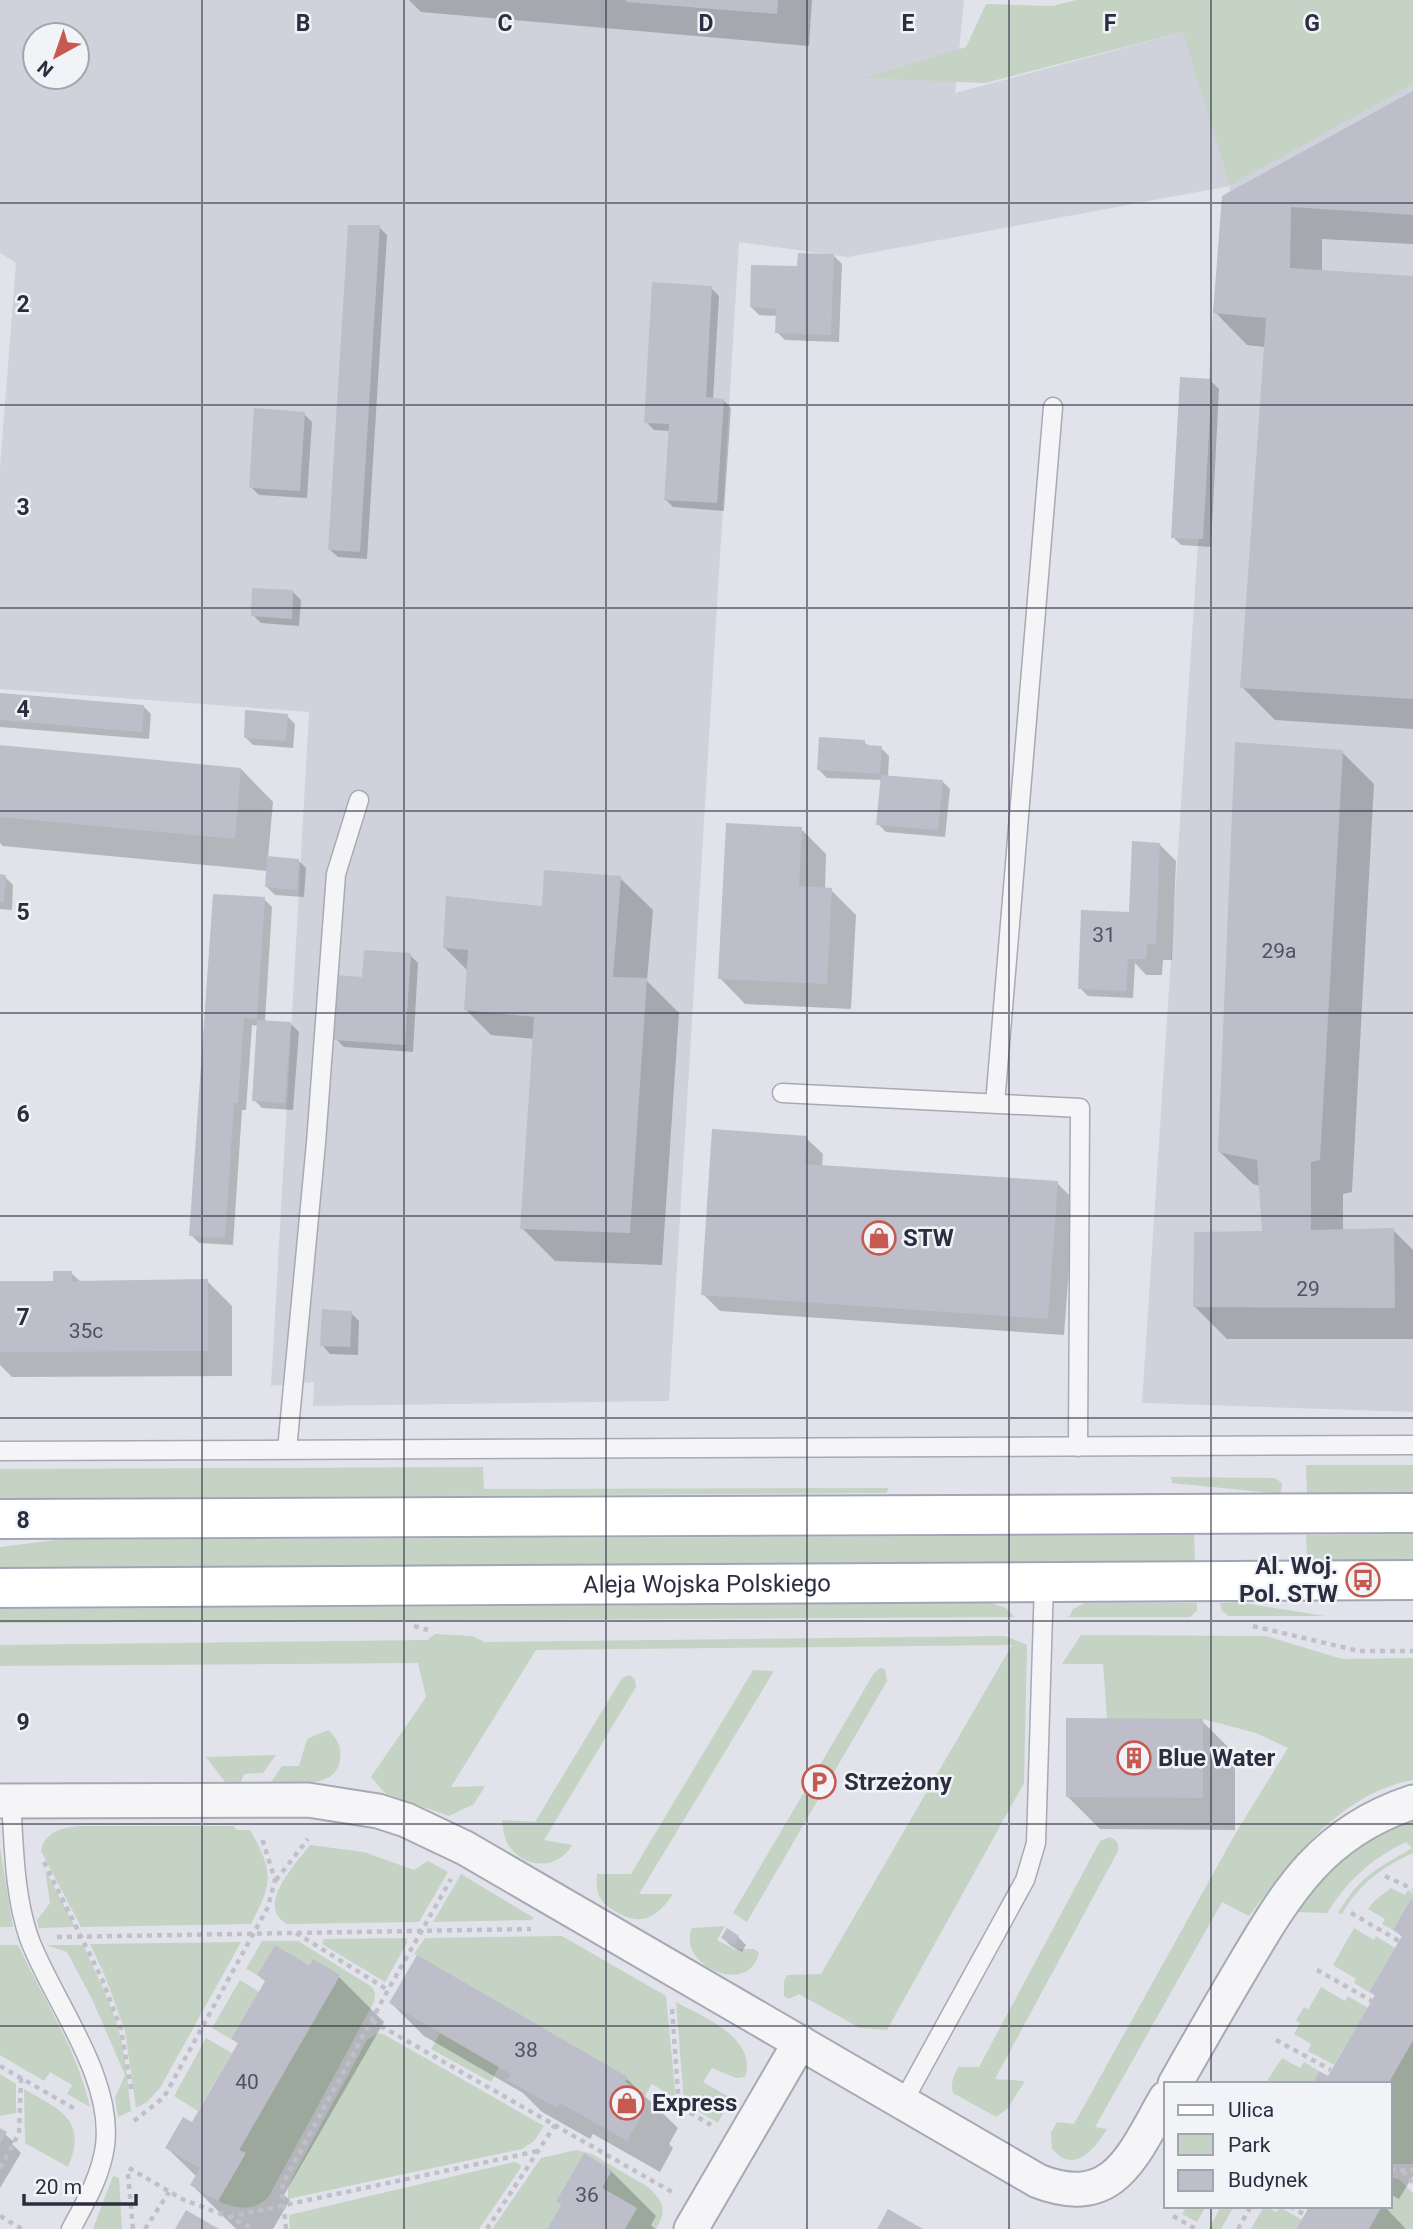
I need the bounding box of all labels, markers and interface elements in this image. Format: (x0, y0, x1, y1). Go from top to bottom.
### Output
text: B (296, 10, 310, 37)
text: C (497, 10, 513, 37)
text: D (699, 10, 713, 37)
text: E (902, 10, 915, 37)
text: F (1104, 10, 1117, 37)
text: G (1304, 10, 1320, 37)
north arrow (21, 21, 91, 91)
text: N (33, 56, 58, 82)
text: 2 (16, 291, 30, 318)
text: 3 (16, 494, 30, 521)
text: 4 (16, 696, 30, 723)
text: 5 (16, 899, 30, 926)
house number: 31 (1092, 923, 1116, 947)
house number: 29a (1261, 939, 1297, 963)
text: 6 (16, 1101, 30, 1128)
shop icon: STW (860, 1219, 898, 1257)
place label: STW (903, 1224, 954, 1252)
house number: 29 (1296, 1277, 1320, 1301)
text: 7 (16, 1304, 30, 1331)
house number: 35c (69, 1319, 103, 1343)
text: 8 (16, 1507, 30, 1534)
place label: Al. Woj. Pol. STW (1239, 1552, 1338, 1608)
bus stop icon: Al. Woj. Pol. STW (1344, 1561, 1382, 1599)
street label: Aleja Wojska Polskiego (583, 1569, 831, 1599)
text: 9 (16, 1709, 30, 1736)
building icon: Blue Water (1115, 1739, 1153, 1777)
place label: Blue Water (1158, 1744, 1276, 1772)
parking icon: Strzeżony (800, 1763, 838, 1801)
place label: Strzeżony (844, 1768, 953, 1796)
house number: 38 (514, 2038, 538, 2062)
house number: 40 (235, 2070, 259, 2094)
legend (1164, 2082, 1392, 2208)
shop icon: Express (608, 2084, 646, 2122)
place label: Express (652, 2089, 737, 2117)
text: Ulica (1228, 2098, 1274, 2122)
text: Park (1228, 2133, 1271, 2157)
scale bar (24, 2162, 136, 2206)
text: Budynek (1228, 2168, 1308, 2192)
text: 20 m (35, 2175, 82, 2199)
house number: 36 (575, 2183, 599, 2207)

